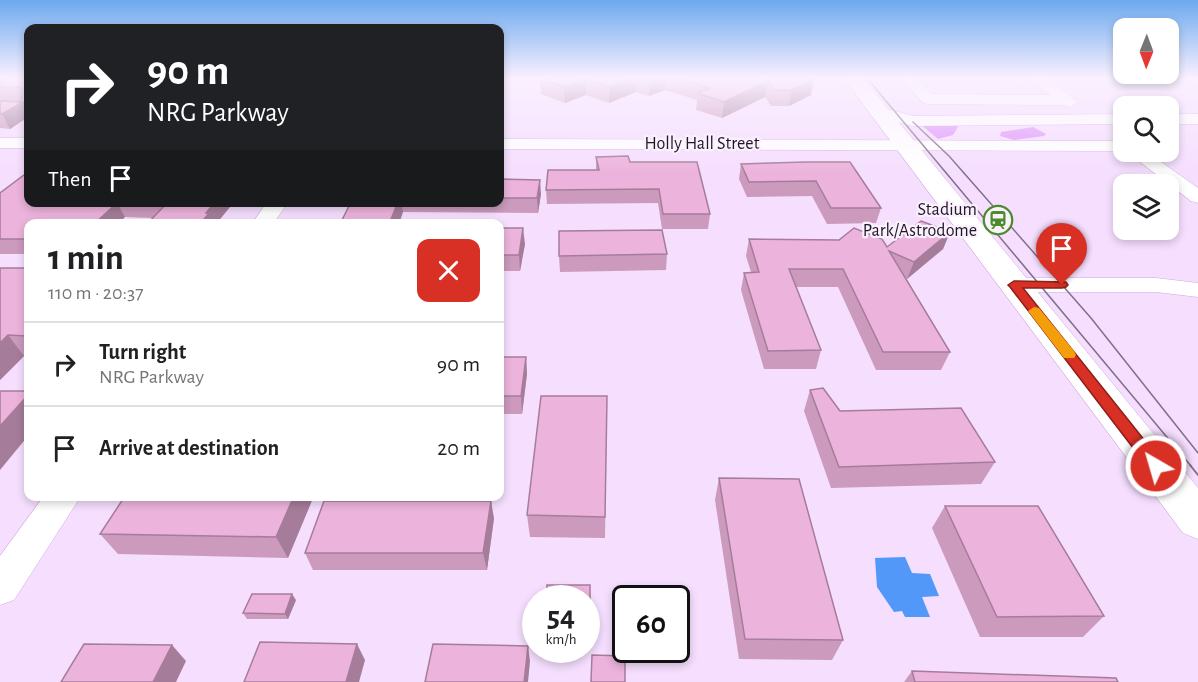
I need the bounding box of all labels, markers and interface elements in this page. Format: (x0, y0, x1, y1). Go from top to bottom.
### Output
north arrow (1113, 18, 1179, 84)
map controls (1113, 18, 1179, 240)
icon: right (48, 48, 126, 126)
text: 90 m (147, 50, 229, 92)
button: search (1113, 96, 1179, 162)
text: NRG Parkway (147, 99, 289, 126)
street label: Holly Hall Street (645, 135, 760, 153)
icon: arrive (104, 162, 137, 195)
text: Then (48, 168, 92, 190)
button: layers (1113, 174, 1179, 240)
place label: Stadium Park/Astrodome (863, 201, 977, 240)
station icon: Stadium Park/Astrodome (982, 204, 1014, 236)
pin (1036, 223, 1087, 285)
icon: arrive (1045, 232, 1078, 265)
button: close (417, 239, 480, 302)
text: 1 min (48, 240, 124, 276)
text: 110 m · 20:37 (48, 283, 144, 303)
text: Turn right (99, 341, 186, 363)
icon: right (48, 348, 81, 381)
text: 90 m (437, 353, 480, 375)
text: NRG Parkway (99, 367, 204, 387)
icon: arrive (48, 432, 81, 465)
position arrow (1124, 434, 1188, 498)
text: Arrive at destination (99, 437, 279, 459)
text: 20 m (437, 437, 480, 459)
speed limit sign: 60 (612, 585, 690, 663)
text: 54 (547, 602, 575, 632)
text: km/h (546, 632, 576, 647)

